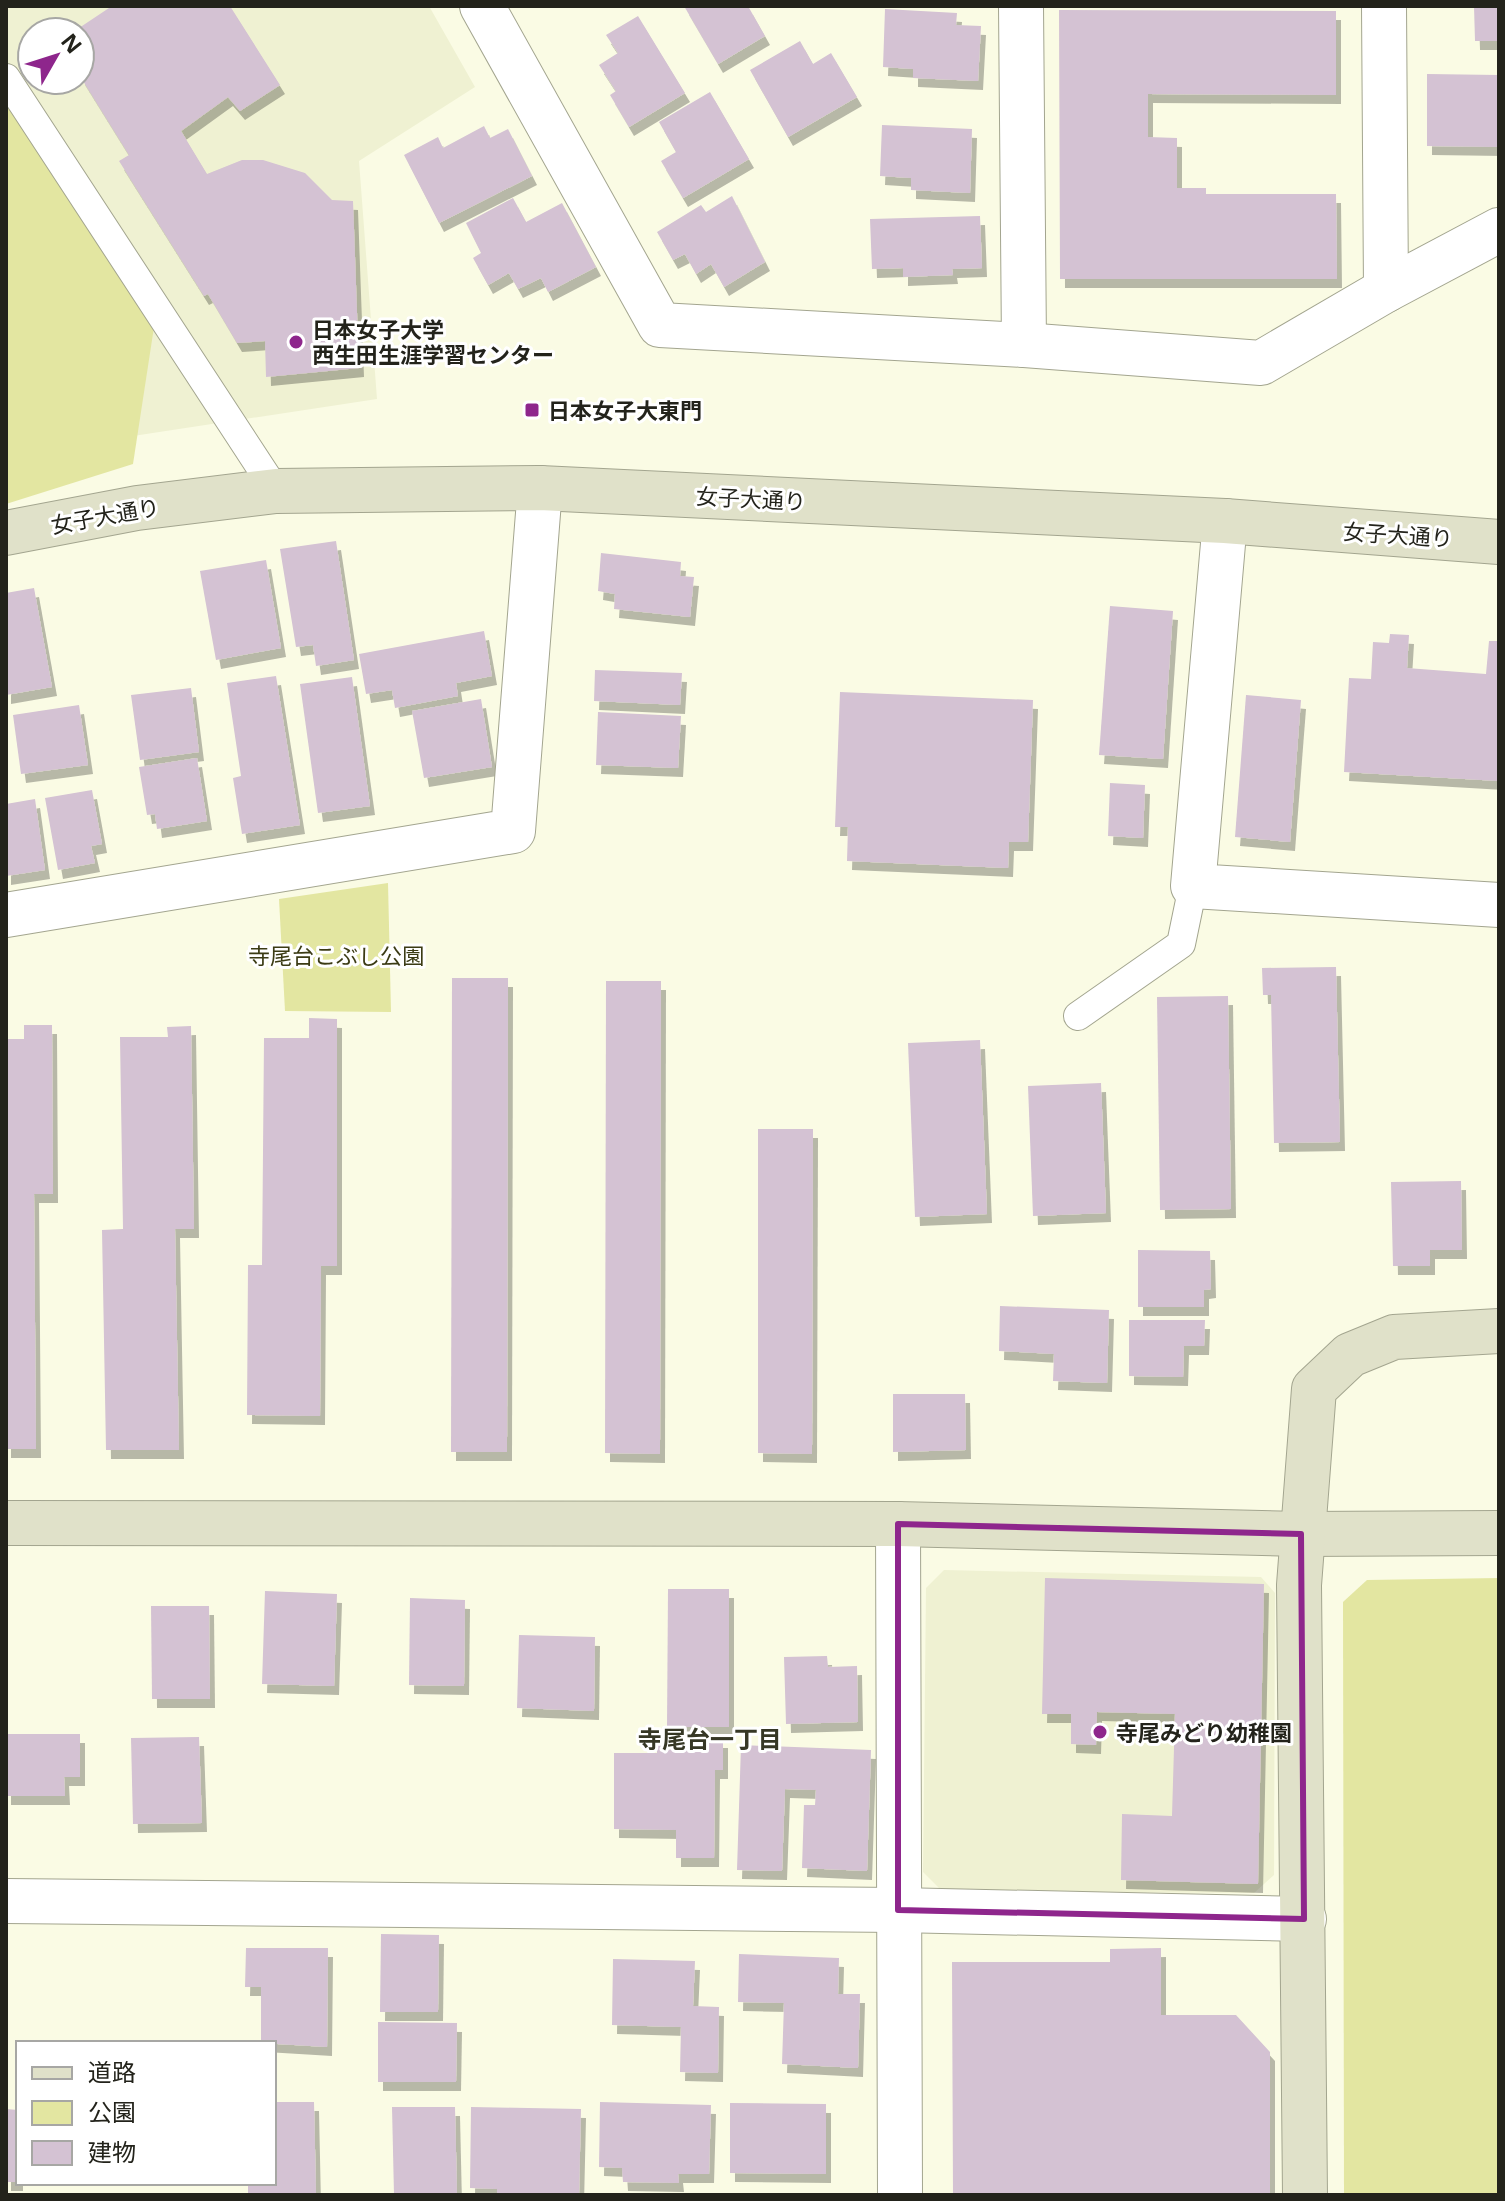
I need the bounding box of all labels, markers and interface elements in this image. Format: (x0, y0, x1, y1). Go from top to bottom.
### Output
north arrow (16, 16, 96, 96)
text: N (55, 26, 90, 59)
place label: 日本女子大学 西生田生涯学習センター (312, 314, 554, 369)
marker: 日本女子大学 西生田生涯学習センター (287, 333, 305, 351)
place label: 日本女子大東門 (548, 395, 702, 425)
marker: 日本女子大東門 (523, 401, 541, 419)
street label: 女子大通り (695, 480, 807, 516)
street label: 女子大通り (48, 491, 162, 539)
street label: 女子大通り (1342, 515, 1454, 553)
park label: 寺尾台こぶし公園 (248, 940, 424, 970)
place label: 寺尾みどり幼稚園 (1116, 1717, 1292, 1747)
district label: 寺尾台一丁目 (638, 1722, 782, 1755)
marker: 寺尾みどり幼稚園 (1091, 1723, 1109, 1741)
legend (16, 2041, 276, 2185)
text: 道路 (88, 2055, 136, 2088)
text: 公園 (88, 2095, 136, 2128)
text: 建物 (88, 2135, 136, 2168)

